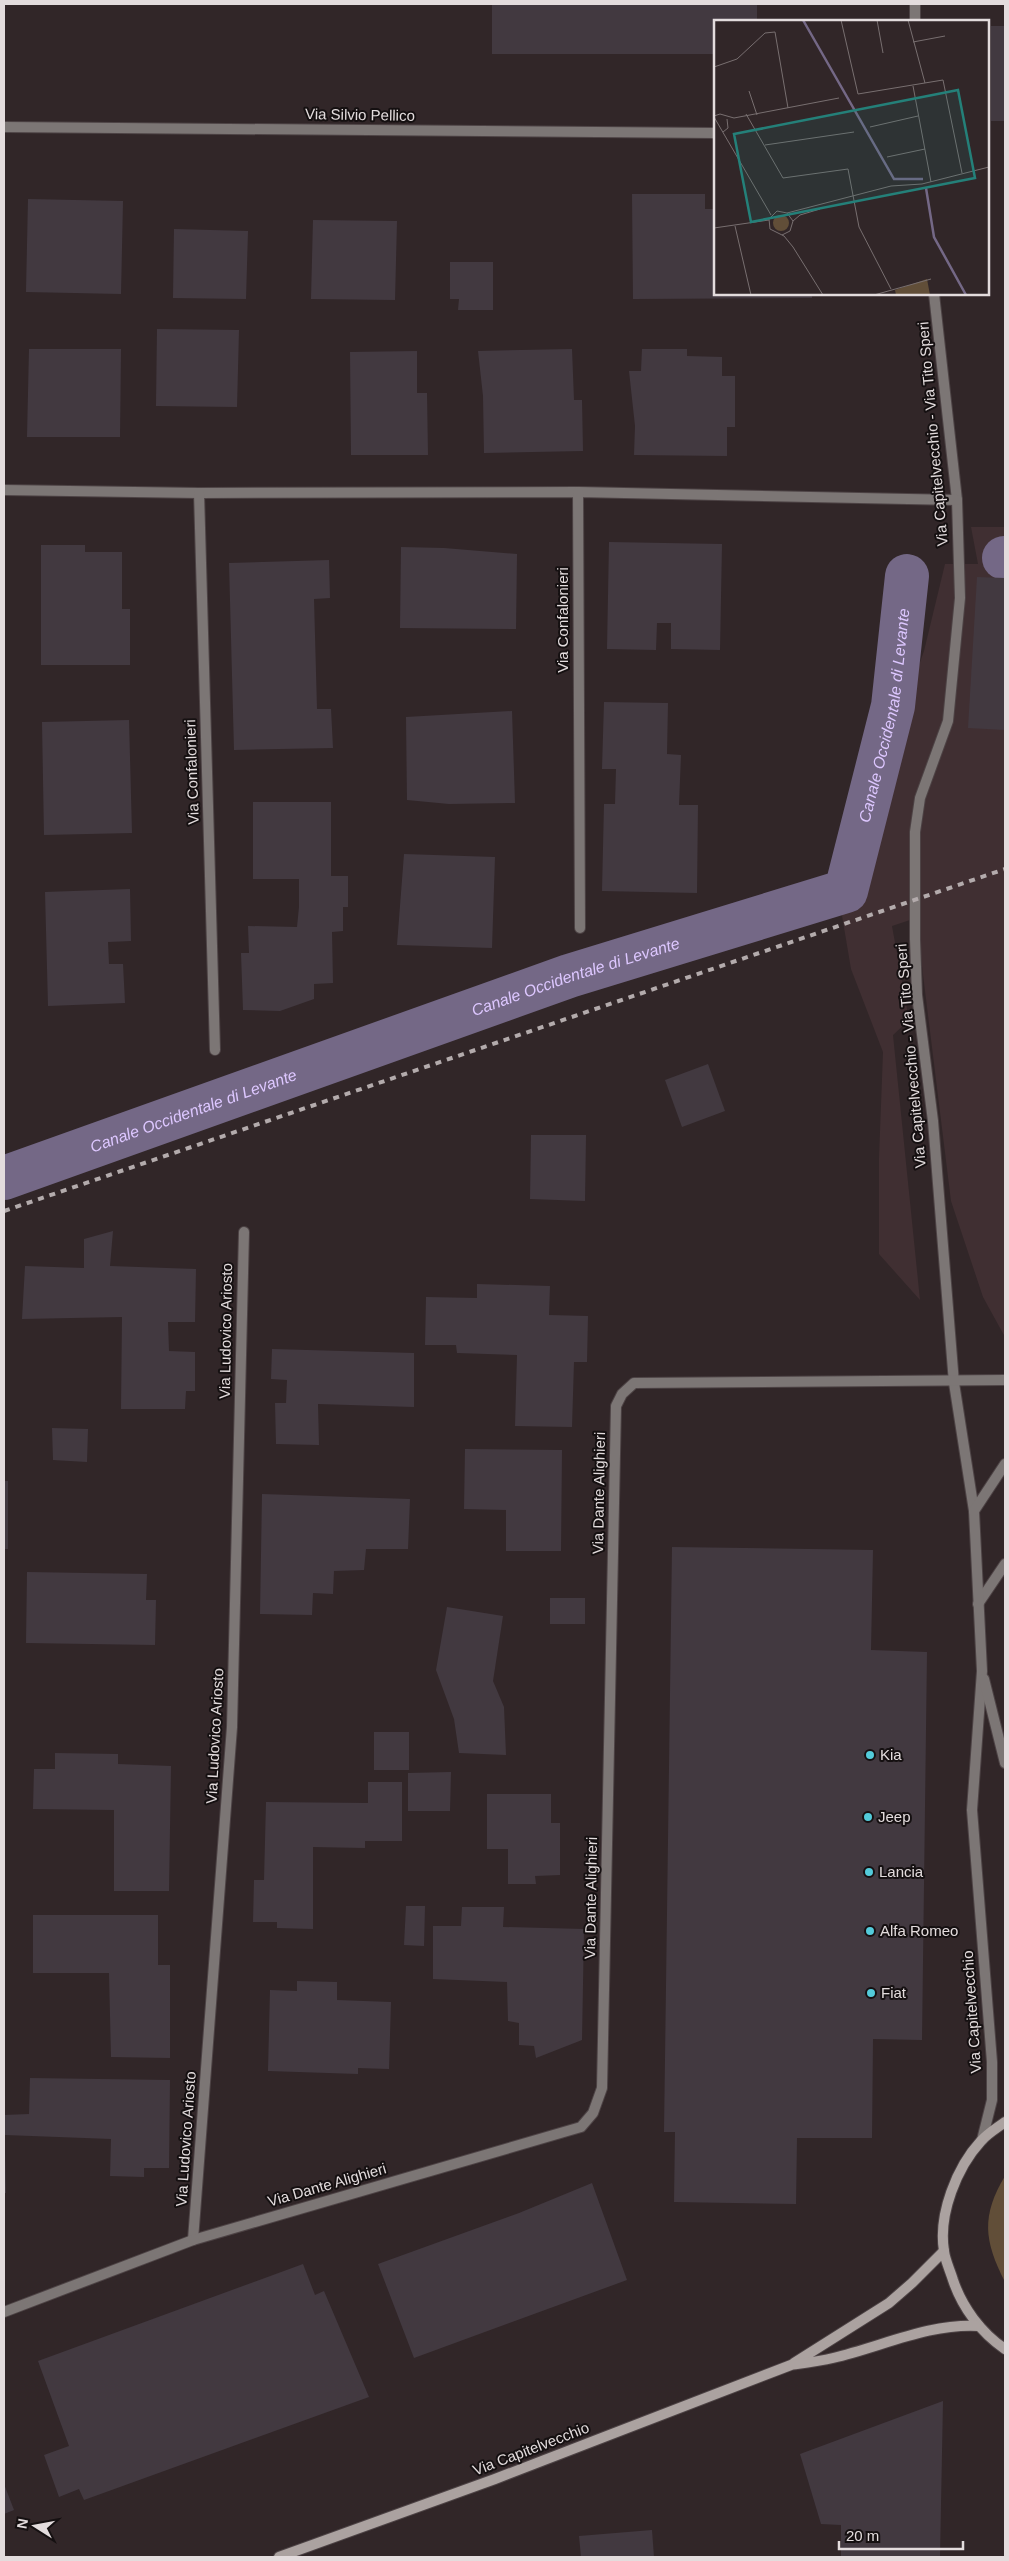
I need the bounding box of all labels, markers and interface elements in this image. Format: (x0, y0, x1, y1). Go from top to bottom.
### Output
inset map (714, 20, 989, 295)
street label: Via Silvio Pellico (305, 105, 415, 124)
street label: Via Capitelvecchio - Via Tito Speri (914, 321, 951, 547)
street label: Via Confalonieri (554, 567, 571, 673)
water label: Canale Occidentale di Levante (856, 607, 912, 824)
street label: Via Confalonieri (181, 719, 202, 825)
water label: Canale Occidentale di Levante (469, 935, 682, 1019)
street label: Via Capitelvecchio - Via Tito Speri (892, 943, 929, 1169)
water label: Canale Occidentale di Levante (88, 1066, 299, 1156)
street label: Via Ludovico Ariosto (216, 1263, 235, 1399)
street label: Via Dante Alighieri (589, 1432, 608, 1554)
street label: Via Ludovico Ariosto (202, 1668, 227, 1804)
place label: Kia (880, 1746, 902, 1763)
marker: Kia (864, 1749, 876, 1761)
place label: Jeep (878, 1808, 911, 1825)
marker: Jeep (862, 1811, 874, 1823)
street label: Via Dante Alighieri (581, 1837, 600, 1959)
place label: Lancia (879, 1863, 924, 1880)
marker: Lancia (863, 1866, 875, 1878)
place label: Alfa Romeo (880, 1922, 958, 1939)
marker: Alfa Romeo (864, 1925, 876, 1937)
street label: Via Capitelvecchio (959, 1950, 984, 2074)
place label: Fiat (881, 1984, 907, 2001)
marker: Fiat (865, 1987, 877, 1999)
street label: Via Ludovico Ariosto (172, 2071, 199, 2207)
street label: Via Dante Alighieri (266, 2159, 388, 2210)
street label: Via Capitelvecchio (470, 2419, 591, 2479)
north arrow (10, 2501, 60, 2551)
text: N (13, 2517, 31, 2530)
scale bar (839, 2518, 963, 2550)
text: 20 m (846, 2527, 879, 2544)

